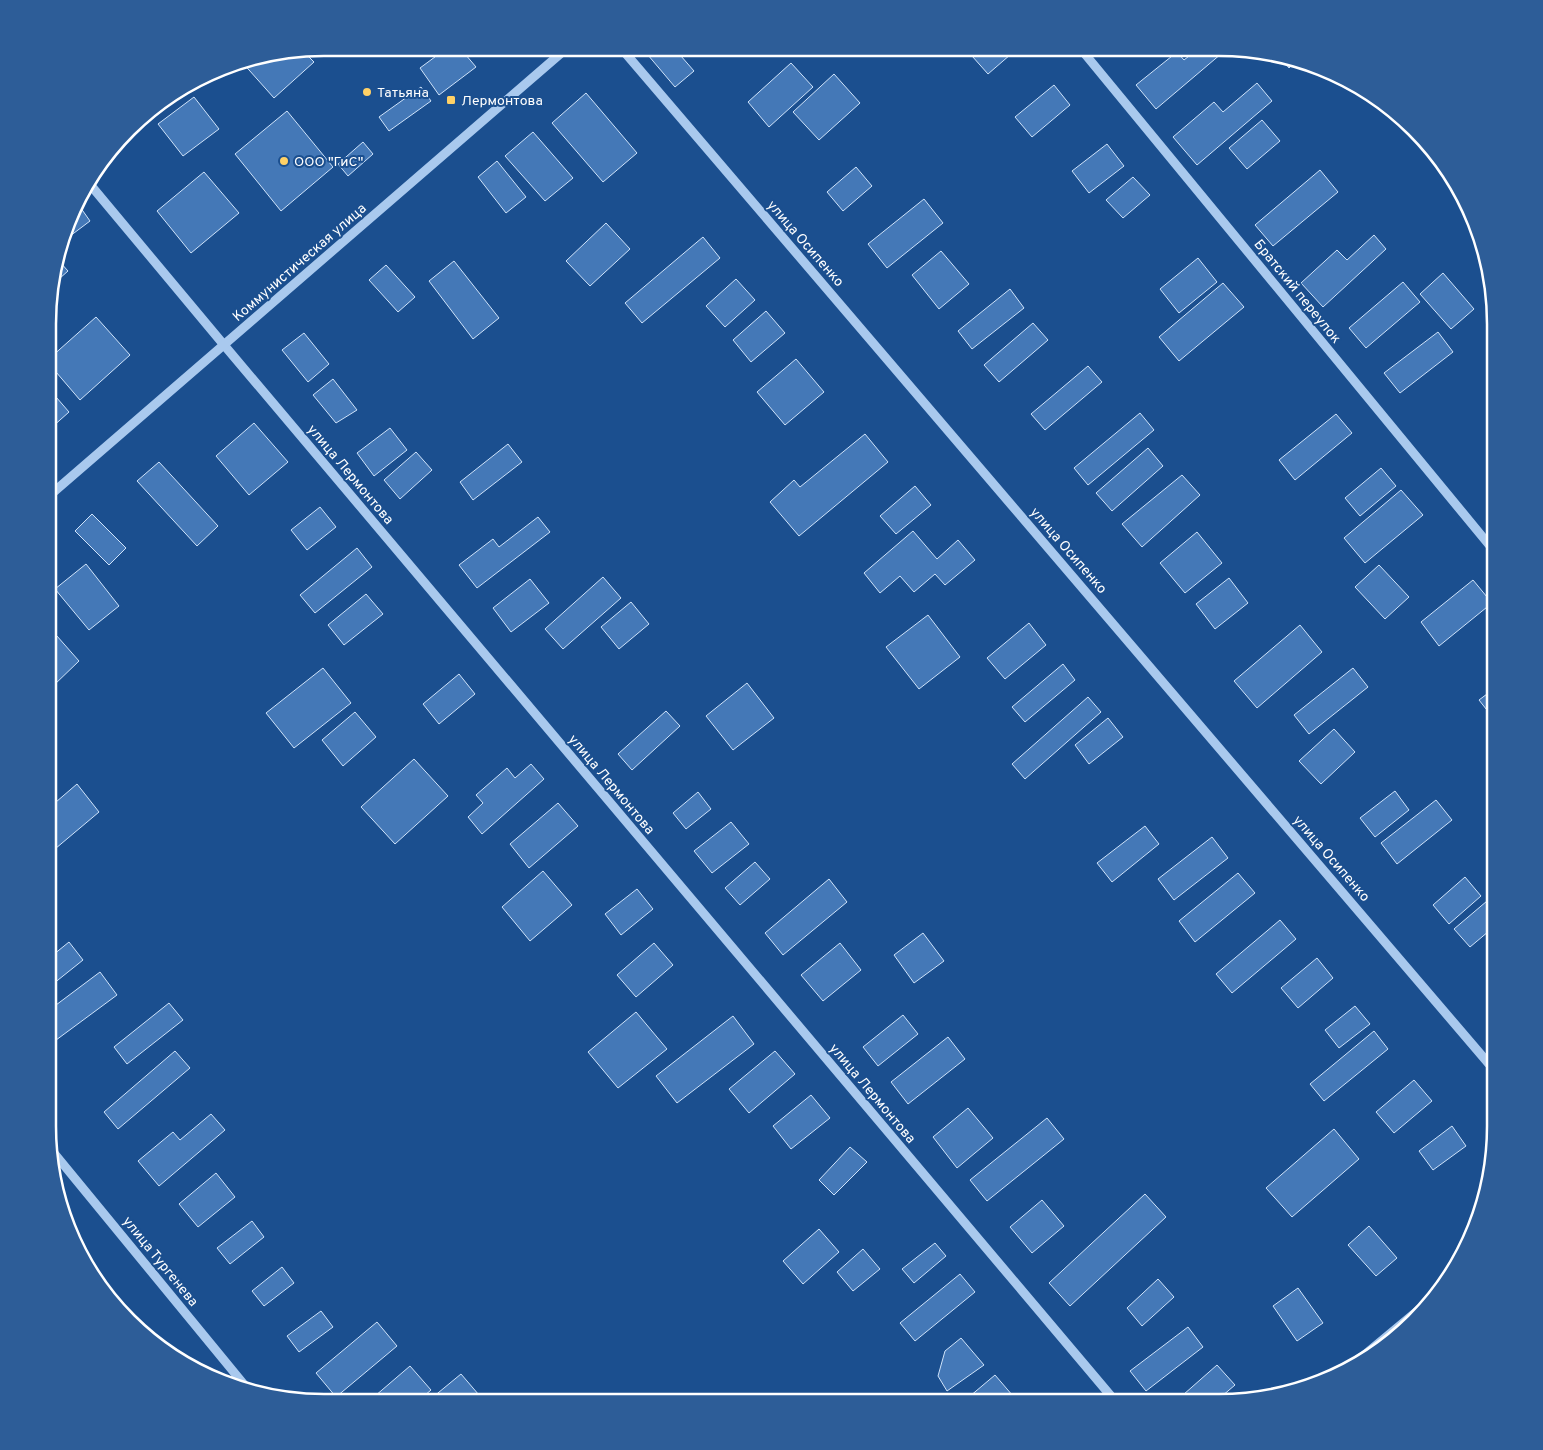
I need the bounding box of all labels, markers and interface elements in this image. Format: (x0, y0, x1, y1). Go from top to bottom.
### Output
place label: Татьяна (377, 85, 429, 102)
marker: Татьяна (361, 86, 373, 98)
place label: Лермонтова (461, 93, 543, 110)
marker: Лермонтова (445, 94, 457, 106)
place label: ООО "ГиС" (294, 154, 363, 171)
marker: ООО "ГиС" (278, 155, 290, 167)
street label: улица Осипенко (763, 197, 847, 291)
street label: Коммунистическая улица (230, 200, 370, 326)
street label: Братский переулок (1250, 236, 1344, 347)
street label: улица Лермонтова (303, 421, 397, 528)
street label: улица Осипенко (1026, 504, 1110, 598)
street label: улица Лермонтова (564, 731, 658, 838)
street label: улица Осипенко (1289, 812, 1373, 906)
street label: улица Лермонтова (825, 1040, 919, 1147)
street label: улица Тургенева (118, 1214, 201, 1310)

